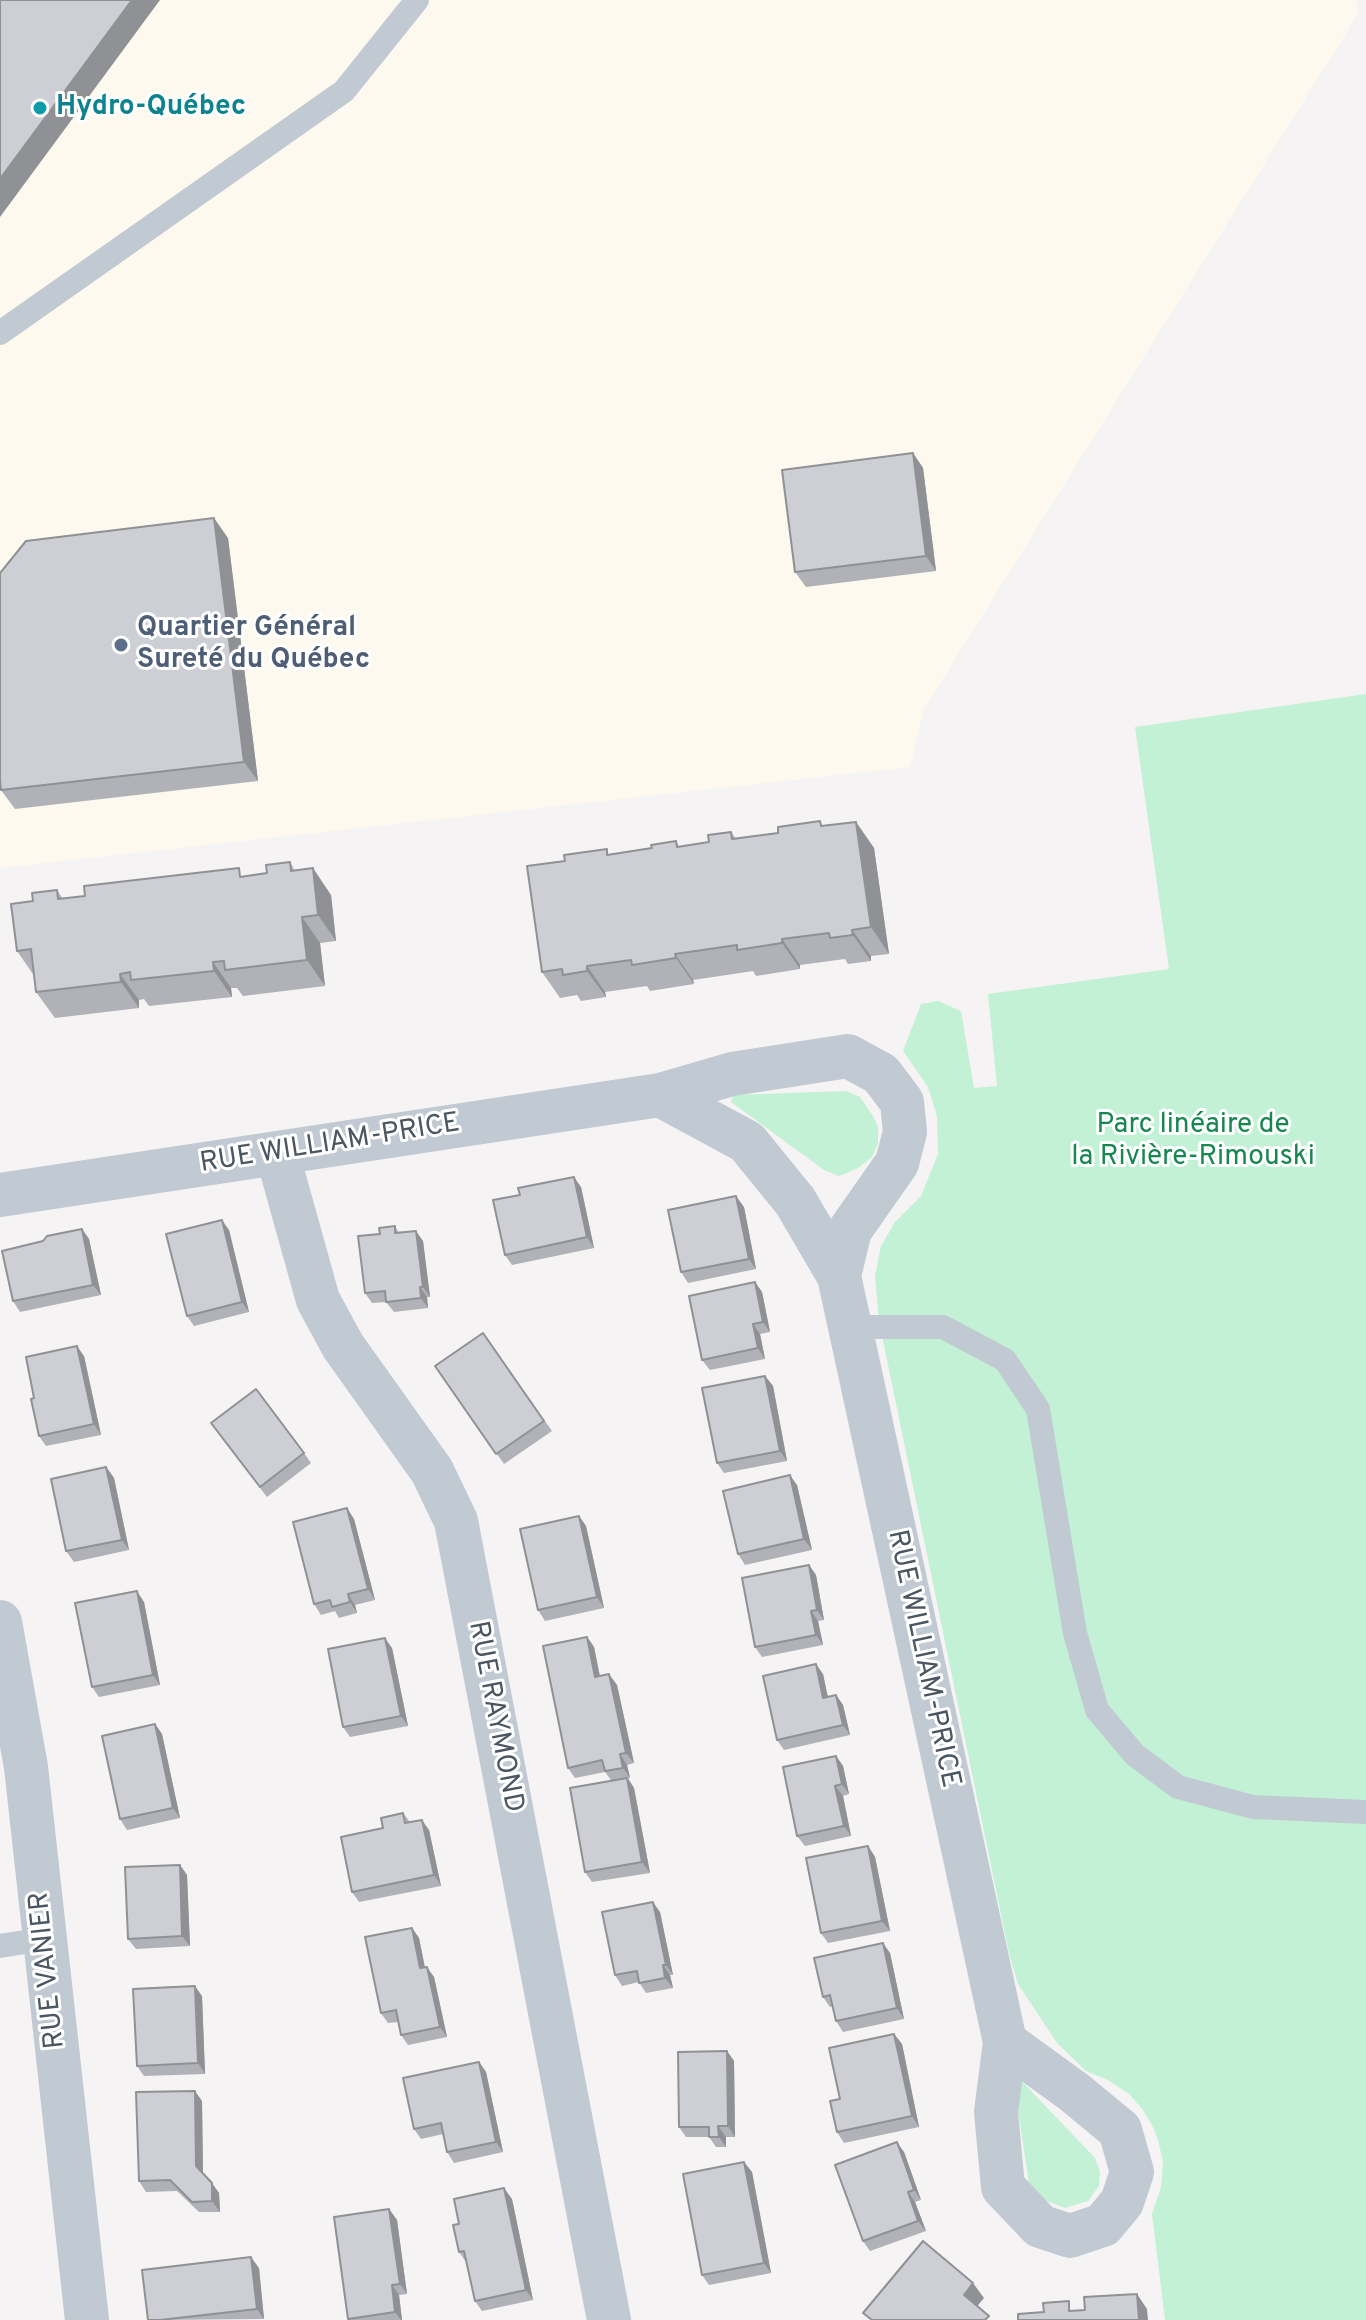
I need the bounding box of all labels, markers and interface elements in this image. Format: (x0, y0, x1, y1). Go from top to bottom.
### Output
place label: Hydro-Québec (56, 91, 246, 125)
marker: Hydro-Québec (31, 99, 49, 117)
place label: Quartier Général Sureté du Québec (137, 612, 370, 678)
marker: Quartier Général Sureté du Québec (112, 636, 130, 654)
street label: RUE WILLIAM-PRICE (198, 1108, 462, 1182)
park label: Parc linéaire de la Rivière-Rimouski (1071, 1109, 1315, 1175)
street label: RUE WILLIAM-PRICE (878, 1527, 966, 1791)
street label: RUE RAYMOND (459, 1618, 529, 1816)
street label: RUE VANIER (24, 1890, 74, 2050)

